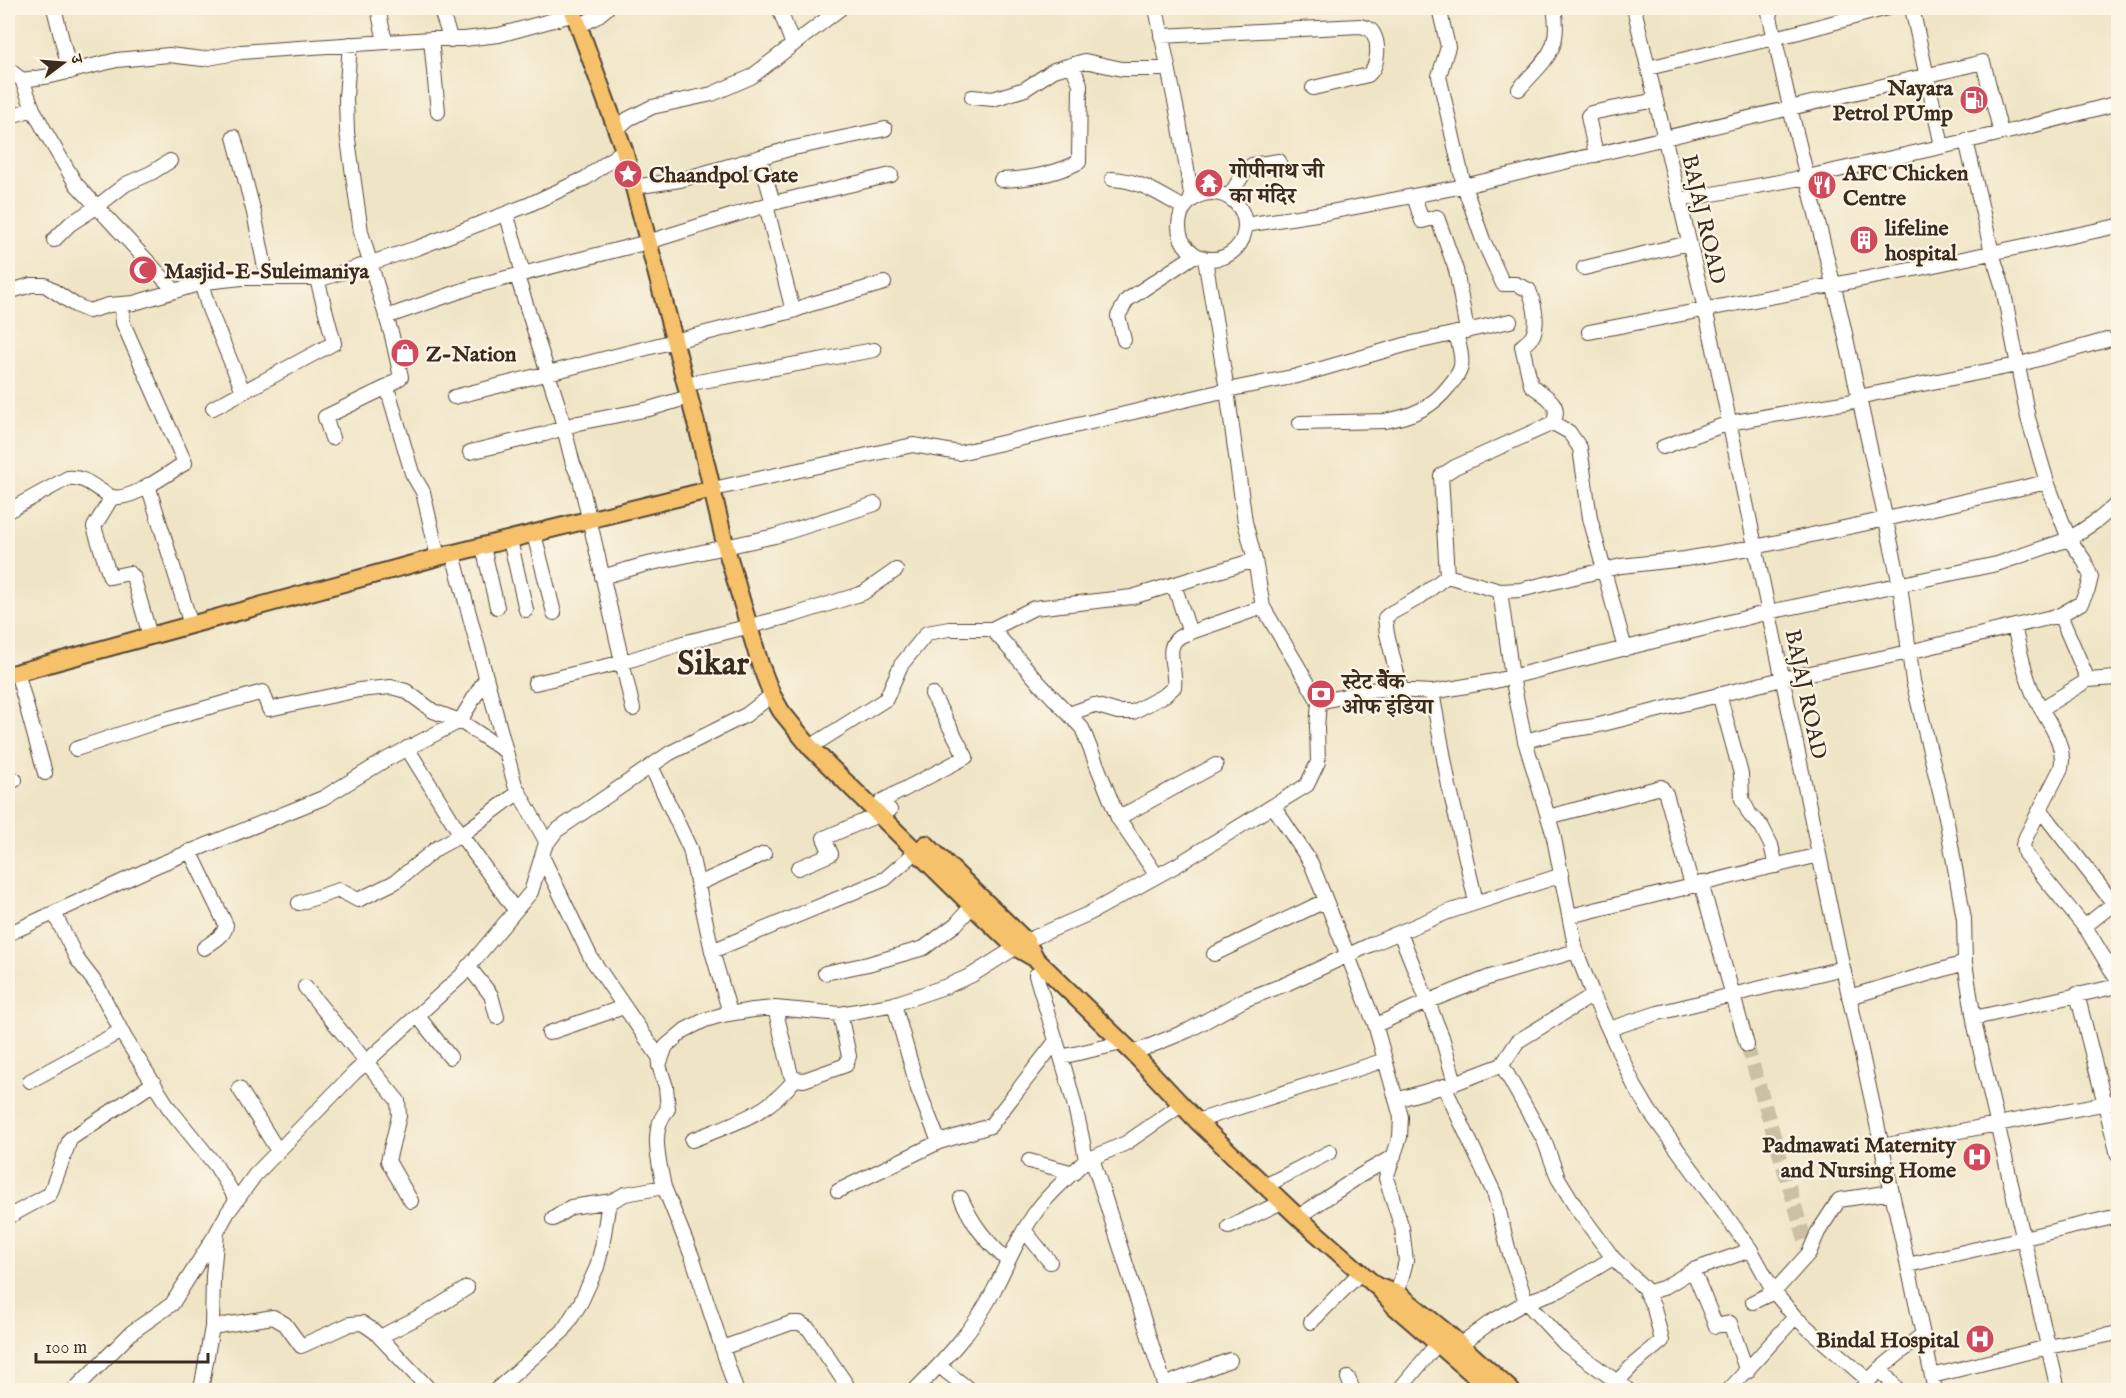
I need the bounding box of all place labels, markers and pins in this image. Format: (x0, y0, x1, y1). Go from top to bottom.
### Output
place label: Nayara Petrol PUmp (1833, 75, 1953, 128)
fuel station icon: Nayara Petrol PUmp (1958, 84, 1990, 116)
place icon: Chaandpol Gate (612, 158, 644, 190)
place label: गोपीनाथ जी का मंदिर (1228, 158, 1326, 211)
place label: AFC Chicken Centre (1842, 160, 1969, 213)
place label: Chaandpol Gate (649, 162, 798, 190)
temple icon: गोपीनाथ जी का मंदिर (1193, 167, 1225, 199)
restaurant icon: AFC Chicken Centre (1806, 169, 1838, 201)
place label: lifeline hospital (1884, 215, 1958, 268)
building icon: lifeline hospital (1848, 224, 1880, 256)
mosque icon: Masjid-E-Suleimaniya (127, 254, 159, 286)
place label: Masjid-E-Suleimaniya (164, 258, 370, 286)
shop icon: Z-Nation (389, 337, 421, 369)
place label: Z-Nation (426, 341, 517, 369)
place label: स्टेट बेैंक ओफ इंडिया (1340, 668, 1435, 722)
bank icon: स्टेट बेैंक ओफ इंडिया (1305, 678, 1337, 710)
place label: Padmawati Maternity and Nursing Home (1762, 1132, 1957, 1185)
hospital icon: Padmawati Maternity and Nursing Home (1961, 1141, 1993, 1173)
hospital icon: Bindal Hospital (1964, 1323, 1996, 1355)
place label: Bindal Hospital (1816, 1327, 1960, 1355)

